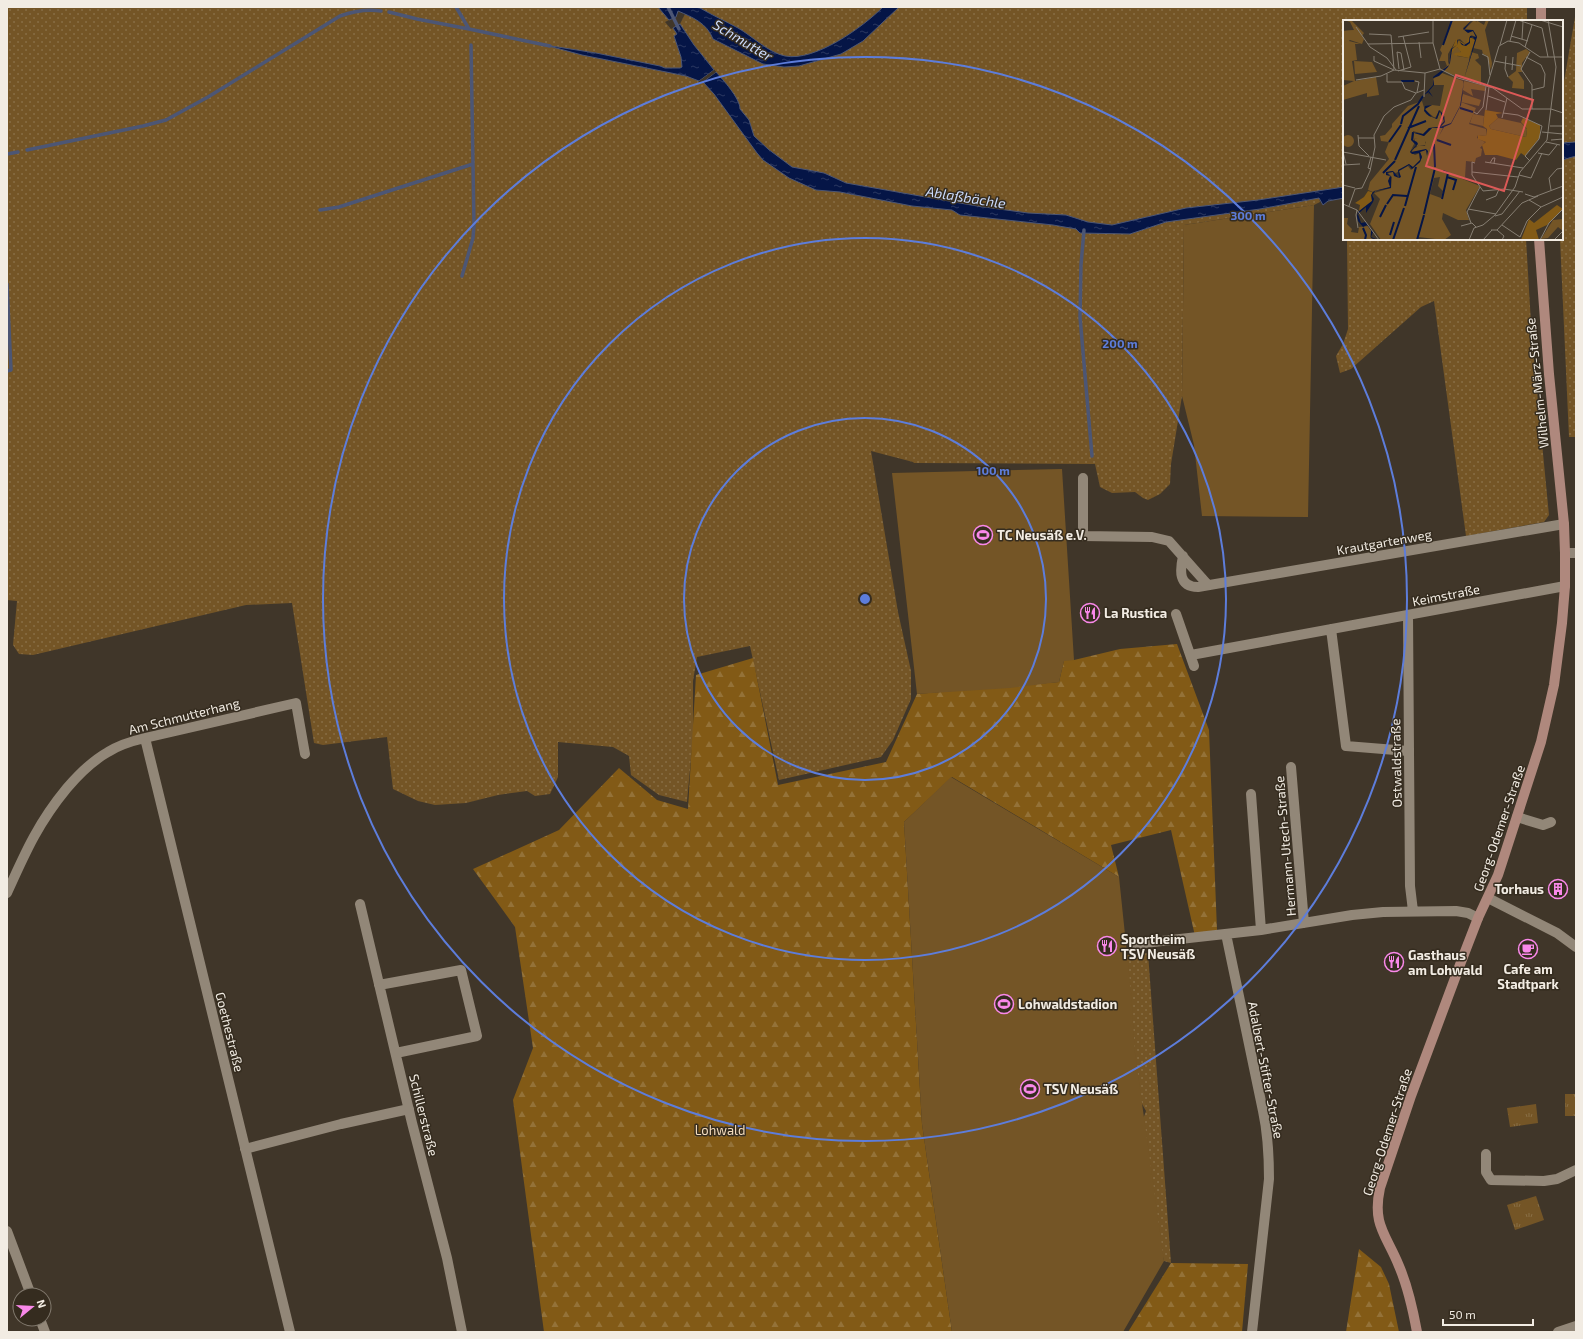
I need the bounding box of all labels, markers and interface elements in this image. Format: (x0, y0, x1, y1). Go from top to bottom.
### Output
water label: Schmutter (710, 16, 776, 65)
inset map (1343, 20, 1563, 240)
water label: Ablaßbächle (924, 182, 1008, 212)
text: 300 m (1230, 208, 1266, 222)
street label: Wilhelm-März-Straße (1522, 317, 1552, 449)
text: 200 m (1102, 336, 1138, 350)
text: 100 m (976, 463, 1010, 477)
sports icon: TC Neusäß e.V. (972, 524, 994, 546)
street label: Krautgartenweg (1335, 526, 1433, 558)
place label: TC Neusäß e.V. (997, 527, 1087, 543)
street label: Keimstraße (1411, 581, 1481, 609)
centre of rings (858, 592, 872, 606)
restaurant icon: La Rustica (1079, 602, 1101, 624)
place label: La Rustica (1104, 605, 1167, 621)
street label: Am Schmutterhang (127, 694, 241, 738)
street label: Ostwaldstraße (1387, 718, 1405, 808)
street label: Georg-Odemer-Straße (1470, 763, 1528, 893)
street label: Hermann-Utech-Straße (1271, 775, 1299, 917)
building icon: Torhaus (1547, 878, 1569, 900)
place label: Torhaus (1494, 881, 1544, 897)
place label: Sportheim TSV Neusäß (1121, 931, 1195, 962)
restaurant icon: Sportheim TSV Neusäß (1096, 935, 1118, 957)
cafe icon: Cafe am Stadtpark (1517, 938, 1539, 960)
place label: Gasthaus am Lohwald (1408, 947, 1483, 978)
restaurant icon: Gasthaus am Lohwald (1383, 951, 1405, 973)
place label: Cafe am Stadtpark (1497, 961, 1559, 992)
street label: Goethestraße (212, 990, 248, 1074)
sports icon: Lohwaldstadion (993, 993, 1015, 1015)
place label: Lohwaldstadion (1018, 996, 1118, 1012)
street label: Adalbert-Stifter-Straße (1245, 1000, 1287, 1140)
street label: Georg-Odemer-Straße (1359, 1066, 1415, 1198)
street label: Schillerstraße (406, 1072, 442, 1158)
sports icon: TSV Neusäß (1019, 1078, 1041, 1100)
place label: TSV Neusäß (1044, 1081, 1118, 1097)
park label: Lohwald (695, 1122, 745, 1138)
north arrow (12, 1287, 52, 1327)
text: N (35, 1298, 49, 1310)
scale bar (1443, 1301, 1533, 1327)
text: 50 m (1449, 1307, 1476, 1321)

